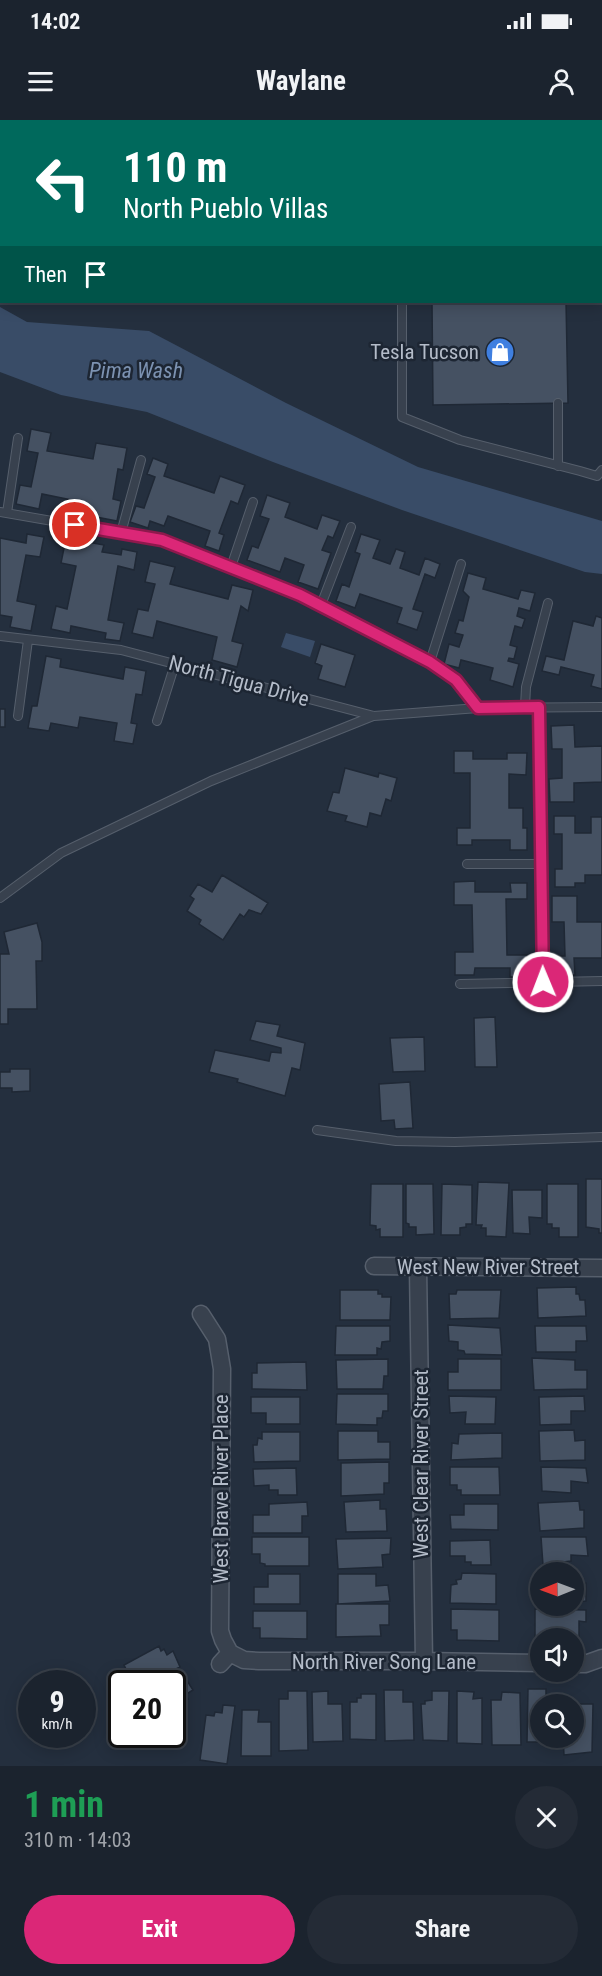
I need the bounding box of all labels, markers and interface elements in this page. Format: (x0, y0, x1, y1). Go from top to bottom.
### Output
text: 14:02 (30, 9, 81, 34)
icon: menu (24, 65, 57, 98)
text: Waylane (256, 65, 346, 97)
icon: person (545, 65, 578, 98)
text: 110 m (123, 143, 228, 192)
icon: left (24, 144, 102, 222)
text: North Pueblo Villas (123, 193, 328, 225)
icon: arrive (79, 258, 112, 291)
text: Then (24, 262, 67, 287)
shop icon: Tesla Tucson (484, 336, 516, 368)
place label: Tesla Tucson (370, 340, 479, 364)
water label: Pima Wash (89, 358, 183, 383)
pin (49, 499, 100, 550)
icon: arrive (58, 508, 91, 541)
street label: North Tigua Drive (166, 651, 312, 711)
position arrow (511, 950, 575, 1014)
street label: West New River Street (397, 1255, 579, 1279)
street label: West Clear River Street (409, 1369, 433, 1559)
street label: West Brave River Place (209, 1394, 233, 1583)
north arrow (530, 1562, 584, 1616)
map controls (530, 1562, 584, 1748)
button: sound (530, 1628, 584, 1682)
street label: North River Song Lane (292, 1650, 476, 1674)
speed limit sign: 20 (108, 1670, 186, 1748)
text: 9 (49, 1684, 65, 1719)
button: search (530, 1694, 584, 1748)
text: km/h (42, 1715, 72, 1733)
text: 1 min (24, 1784, 104, 1826)
button: close (515, 1786, 578, 1849)
text: 310 m · 14:03 (24, 1828, 131, 1852)
button: Exit (24, 1895, 295, 1964)
button: Share (307, 1895, 578, 1964)

